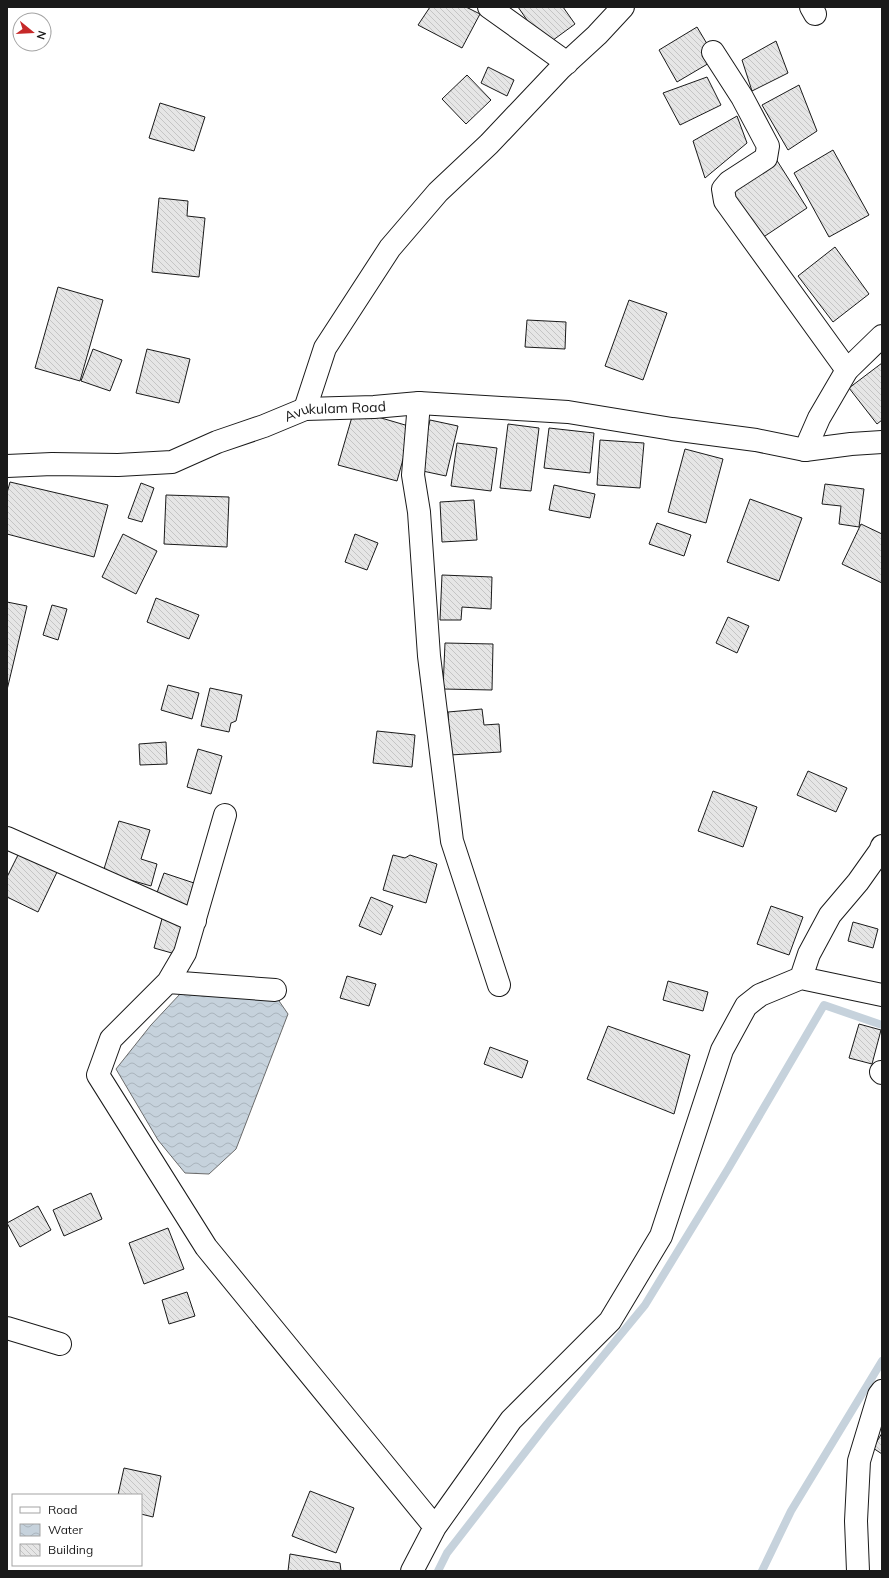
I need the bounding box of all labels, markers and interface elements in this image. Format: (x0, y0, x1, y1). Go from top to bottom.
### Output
north arrow (12, 12, 52, 52)
text: N (34, 29, 49, 41)
street label: Avukulam Road (281, 397, 387, 426)
legend (12, 1494, 142, 1566)
text: Road (48, 1502, 77, 1517)
text: Water (48, 1522, 84, 1537)
text: Building (48, 1542, 93, 1557)

